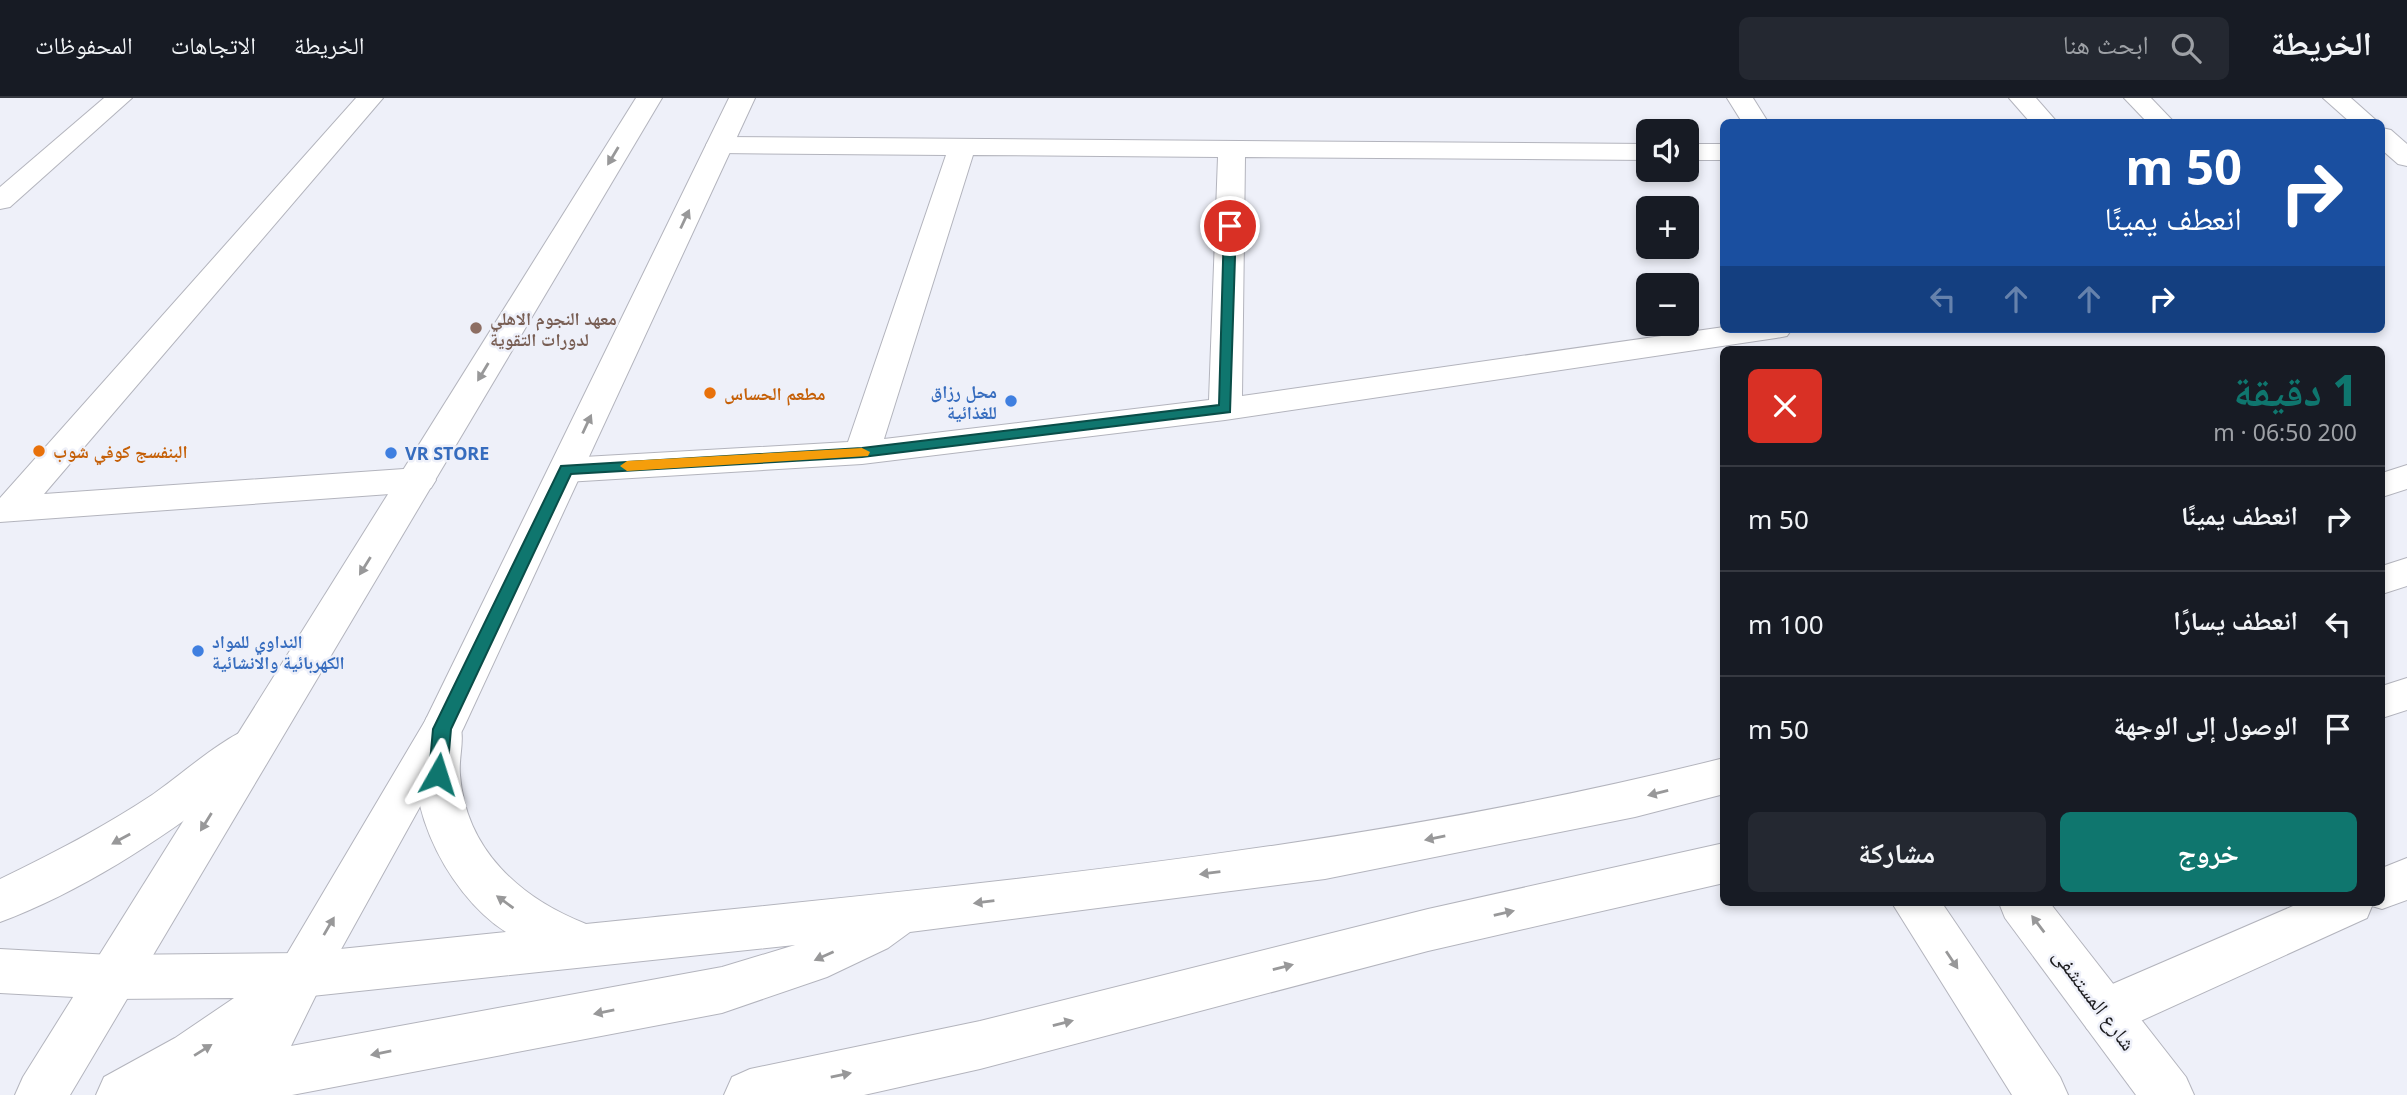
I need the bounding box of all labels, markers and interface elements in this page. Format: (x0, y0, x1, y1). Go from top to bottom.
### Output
search box (1739, 17, 2229, 80)
text: الخريطة (2271, 20, 2372, 65)
text: ابحث هنا (2063, 26, 2149, 62)
text: المحفوظات (35, 28, 133, 61)
text: الاتجاهات (171, 28, 256, 61)
text: الخريطة (294, 28, 365, 61)
icon: search (2167, 29, 2205, 67)
map controls (1636, 119, 1699, 336)
button: sound (1636, 119, 1699, 182)
text: 50 m (2125, 133, 2242, 199)
one-way arrow (607, 147, 620, 166)
icon: right (2266, 147, 2357, 238)
pin (1200, 196, 1260, 256)
button: + (1636, 196, 1699, 259)
text: انعطف يمينًا (2105, 196, 2242, 239)
icon: arrive (1211, 207, 1249, 245)
one-way arrow (679, 209, 690, 229)
button: − (1636, 273, 1699, 336)
icon: left (1924, 280, 1962, 318)
icon: ahead (1997, 280, 2035, 318)
icon: ahead (2070, 280, 2108, 318)
icon: right (2143, 280, 2181, 318)
place label: معهد النجوم الاهلي لدورات التقوية (490, 306, 617, 351)
marker: معهد النجوم الاهلي لدورات التقوية (468, 320, 484, 336)
text: 1 دقيقة (2234, 361, 2357, 418)
one-way arrow (477, 363, 489, 382)
button: close (1748, 369, 1822, 443)
place label: محل رزاق للغذائية (930, 379, 997, 424)
place label: مطعم الحساس (724, 381, 826, 406)
marker: مطعم الحساس (702, 385, 718, 401)
marker: محل رزاق للغذائية (1003, 393, 1019, 409)
one-way arrow (582, 414, 593, 434)
text: 200 m · 06:50 (2213, 416, 2357, 448)
place label: البنفسج كوفي شوب (53, 439, 188, 466)
place label: VR STORE (405, 441, 489, 465)
marker: البنفسج كوفي شوب (31, 443, 47, 459)
marker: VR STORE (383, 445, 399, 461)
text: انعطف يمينًا (2181, 497, 2298, 533)
icon: right (2319, 500, 2357, 538)
text: 50 m (1748, 501, 1809, 537)
one-way arrow (358, 557, 371, 576)
text: انعطف يسارًا (2173, 602, 2298, 638)
icon: left (2319, 605, 2357, 643)
text: 100 m (1748, 606, 1824, 642)
place label: النداوي للمواد الكهربائية والانشائية (212, 629, 345, 674)
marker: النداوي للمواد الكهربائية والانشائية (190, 643, 206, 659)
text: الوصول إلى الوجهة (2114, 707, 2298, 743)
icon: arrive (2319, 710, 2357, 748)
text: 50 m (1748, 711, 1809, 747)
position arrow (401, 737, 475, 811)
one-way arrow (1647, 788, 1669, 799)
button: مشاركة (1748, 812, 2046, 892)
button: خروج (2060, 812, 2357, 892)
one-way arrow (200, 813, 213, 832)
one-way arrow (1424, 832, 1446, 843)
one-way arrow (111, 833, 130, 845)
one-way arrow (1199, 868, 1221, 879)
one-way arrow (496, 896, 514, 910)
one-way arrow (973, 897, 995, 908)
one-way arrow (1493, 907, 1515, 918)
one-way arrow (2030, 915, 2045, 933)
one-way arrow (323, 917, 335, 936)
street label: شارع المستشفى (2047, 942, 2143, 1056)
one-way arrow (814, 950, 834, 962)
one-way arrow (1946, 950, 1959, 970)
one-way arrow (1272, 961, 1294, 972)
one-way arrow (593, 1007, 615, 1018)
one-way arrow (1052, 1017, 1074, 1028)
one-way arrow (193, 1043, 212, 1056)
one-way arrow (370, 1048, 392, 1059)
one-way arrow (830, 1069, 852, 1080)

